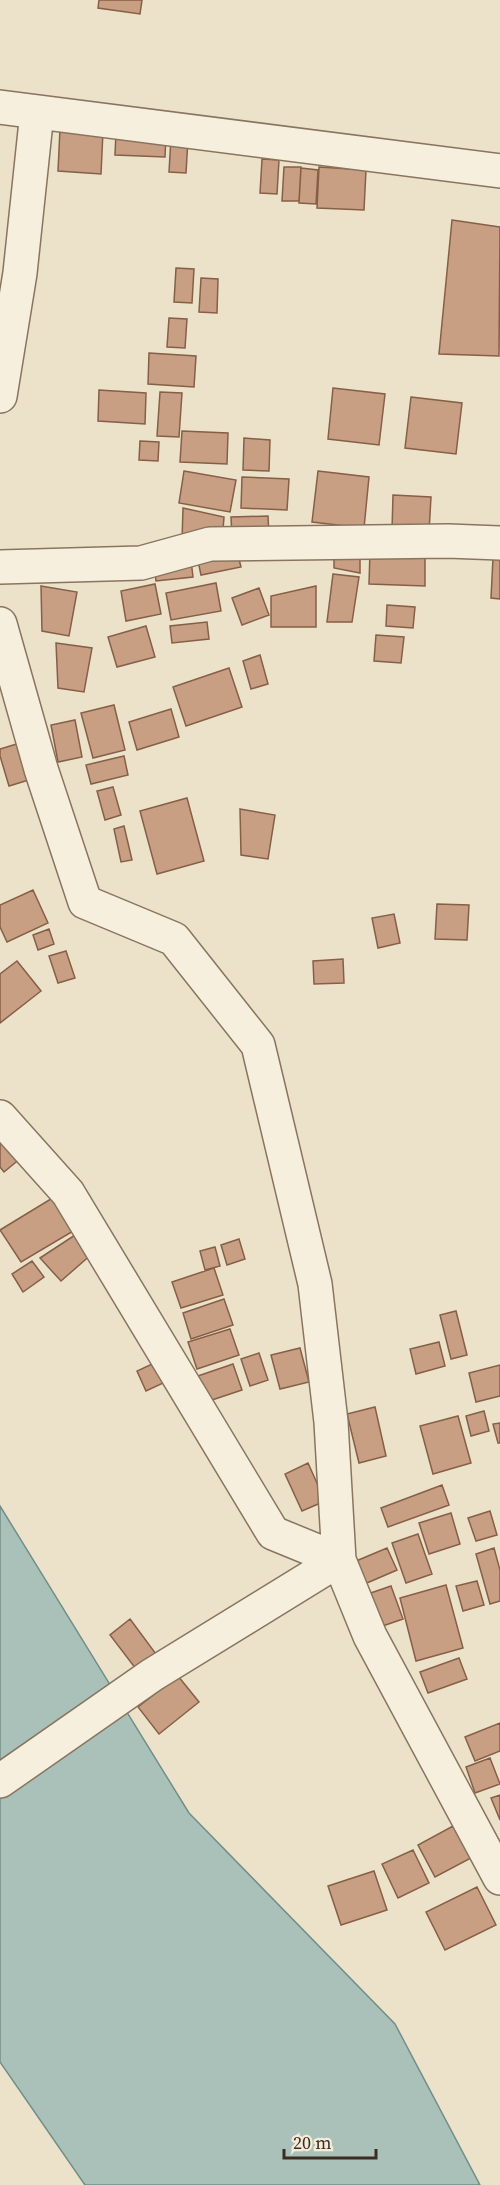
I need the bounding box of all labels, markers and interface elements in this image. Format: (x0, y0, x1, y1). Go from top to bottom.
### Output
scale bar (284, 2122, 376, 2160)
text: 20 m (293, 2130, 331, 2155)

